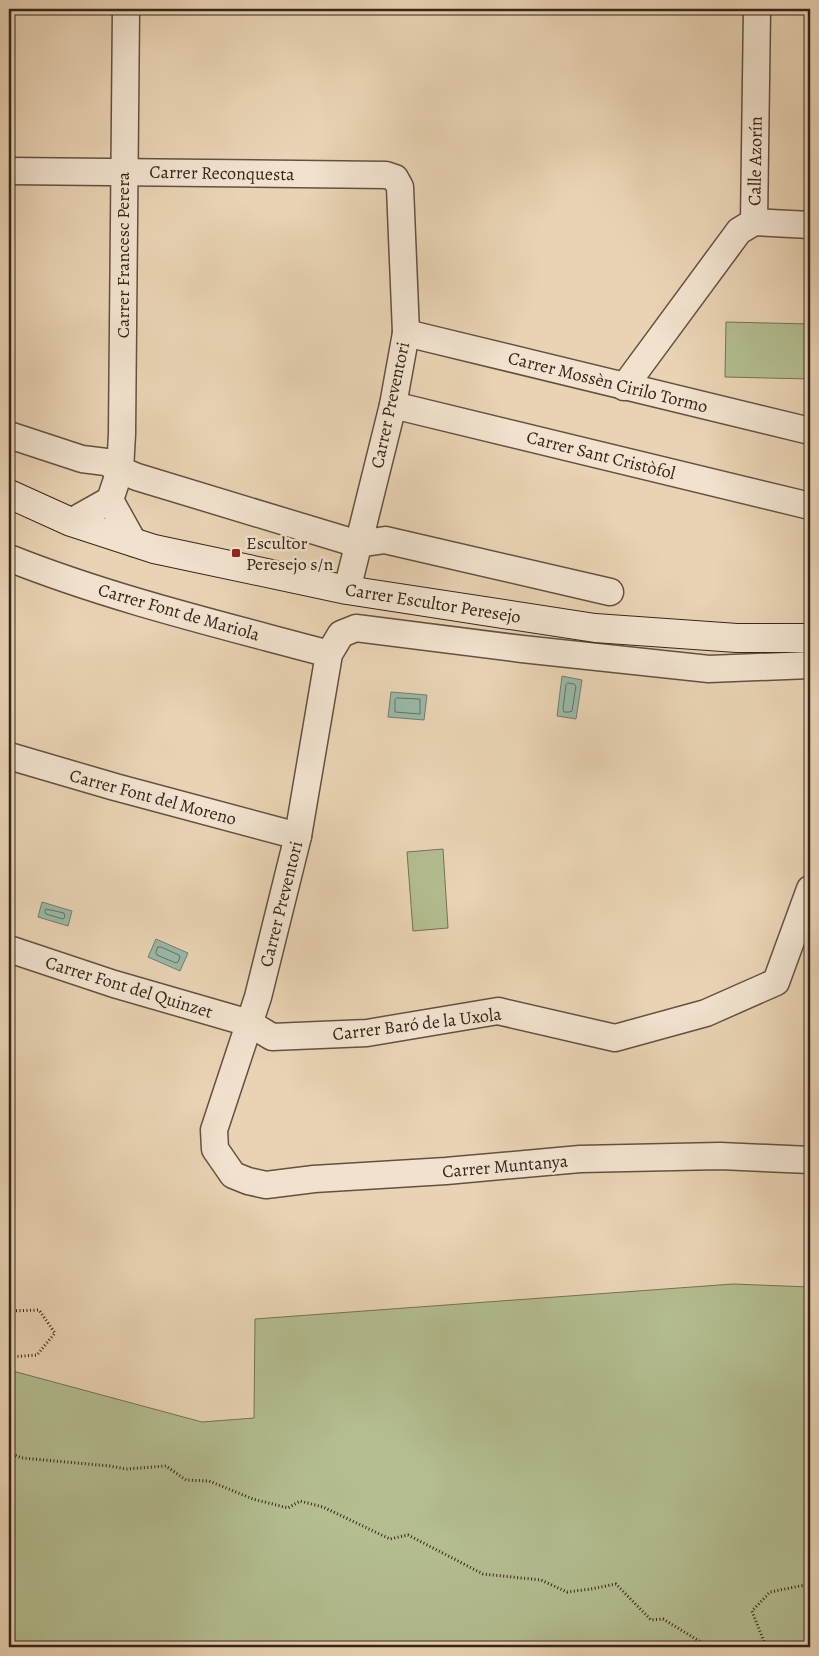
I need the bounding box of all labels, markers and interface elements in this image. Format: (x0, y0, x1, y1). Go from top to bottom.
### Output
street label: Calle Azorín (742, 116, 768, 206)
street label: Carrer Reconquesta (149, 160, 295, 186)
street label: Carrer Francesc Perera (111, 171, 135, 338)
street label: Carrer Preventori (365, 339, 415, 471)
street label: Carrer Mossèn Cirilo Tormo (506, 346, 710, 418)
street label: Carrer Sant Cristòfol (524, 425, 679, 485)
place label: Escultor Peresejo s/n (246, 531, 333, 576)
marker: Escultor Peresejo s/n (230, 547, 242, 559)
street label: Carrer Font de Mariola (95, 577, 263, 647)
street label: Carrer Escultor Peresejo (343, 577, 523, 629)
street label: Carrer Font del Moreno (67, 763, 239, 831)
street label: Carrer Preventori (254, 839, 308, 969)
street label: Carrer Font del Quinzet (42, 950, 216, 1024)
street label: Carrer Baró de la Uxola (331, 1002, 503, 1046)
street label: Carrer Muntanya (441, 1148, 570, 1183)

